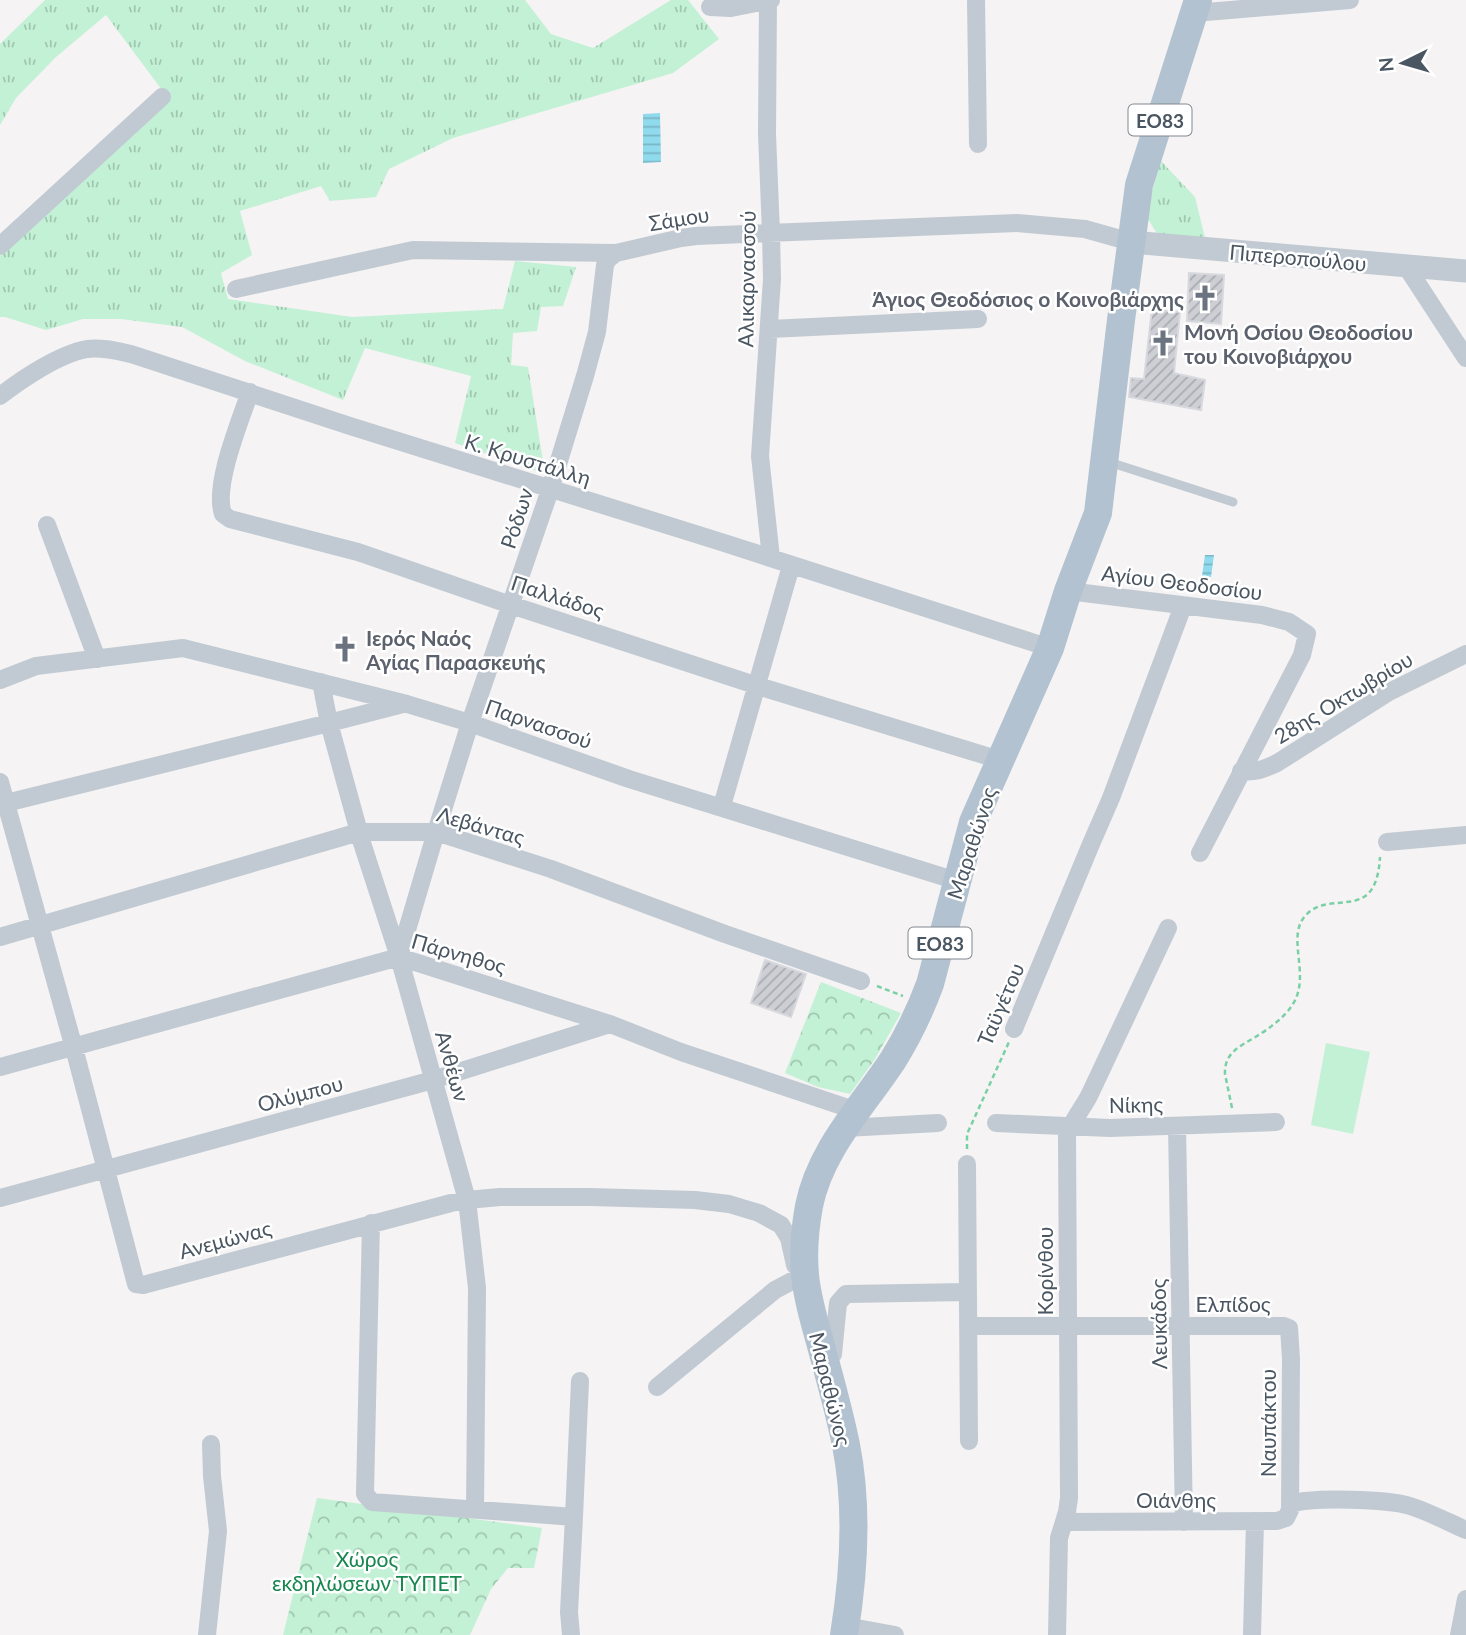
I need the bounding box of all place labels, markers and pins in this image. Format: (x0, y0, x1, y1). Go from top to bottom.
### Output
church icon: Άγιος Θεοδόσιος ο Κοινοβιάρχης (1190, 283, 1220, 313)
place label: Άγιος Θεοδόσιος ο Κοινοβιάρχης (871, 286, 1184, 311)
place label: Μονή Οσίου Θεοδοσίου του Κοινοβιάρχου (1184, 319, 1413, 368)
church icon: Μονή Οσίου Θεοδοσίου του Κοινοβιάρχου (1148, 328, 1178, 358)
place label: Ιερός Ναός Αγίας Παρασκευής (365, 625, 545, 674)
church icon: Ιερός Ναός Αγίας Παρασκευής (330, 634, 360, 664)

